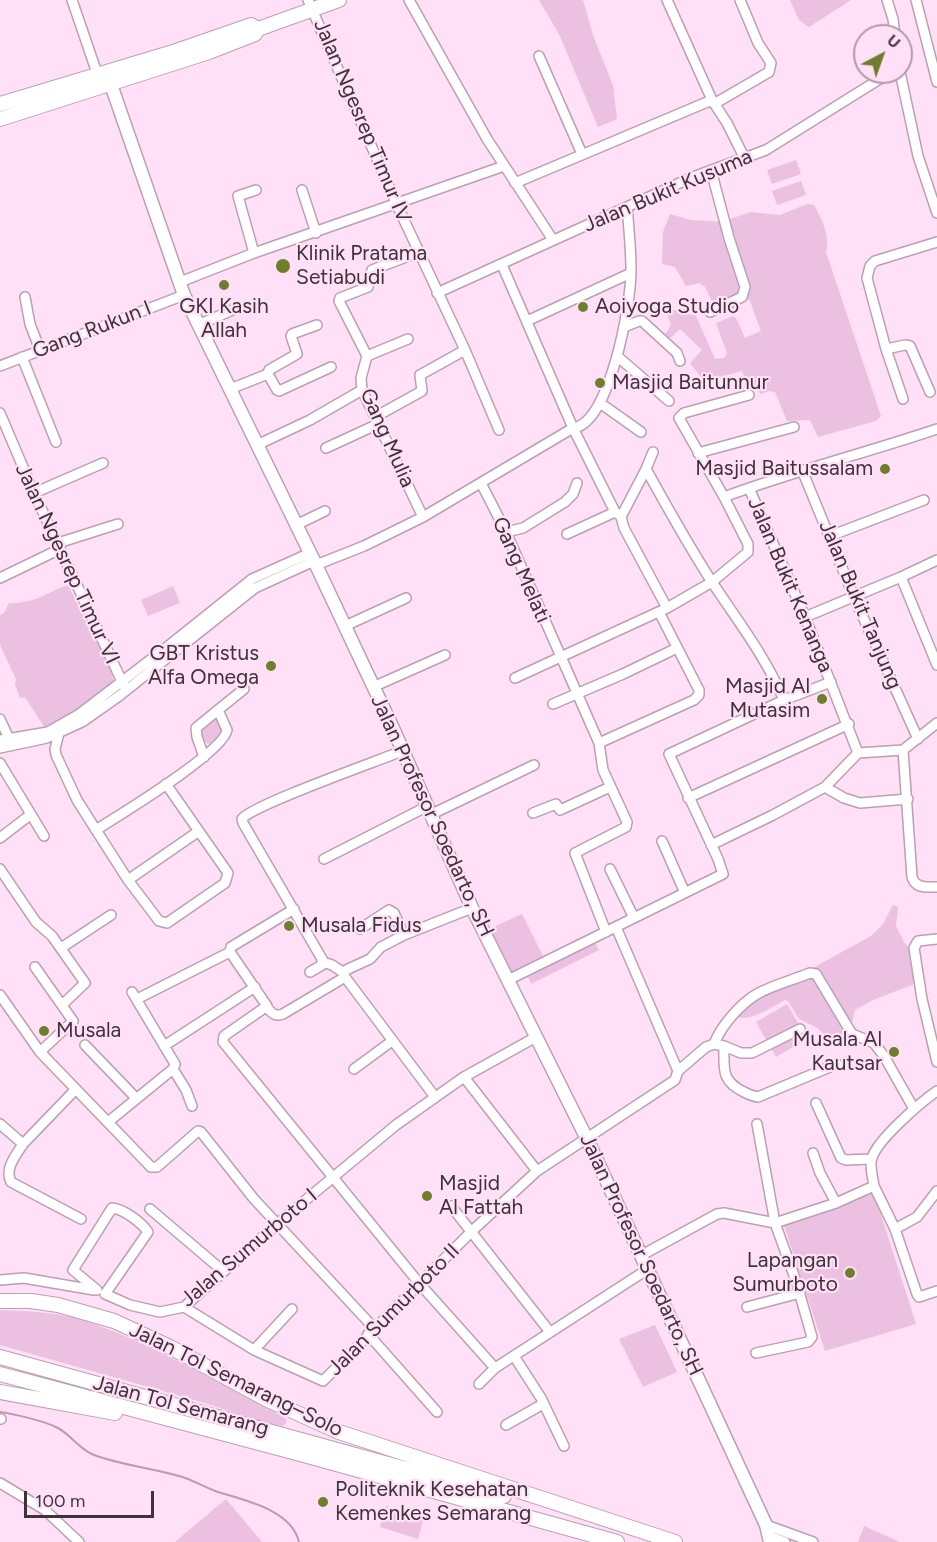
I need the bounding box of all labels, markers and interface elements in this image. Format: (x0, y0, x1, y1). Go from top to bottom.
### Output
street label: Jalan Ngesrep Timur IV (308, 16, 416, 226)
north arrow (853, 24, 913, 84)
text: U (883, 31, 904, 52)
street label: Jalan Bukit Kusuma (580, 144, 756, 238)
place label: Klinik Pratama Setiabudi (296, 241, 427, 291)
marker: Klinik Pratama Setiabudi (274, 257, 292, 275)
marker: GKI Kasih Allah (217, 278, 231, 292)
place label: GKI Kasih Allah (179, 294, 269, 344)
place label: Aoiyoga Studio (595, 294, 739, 320)
street label: Gang Rukun I (29, 296, 155, 364)
marker: Aoiyoga Studio (576, 300, 590, 314)
place label: Masjid Baitunnur (612, 370, 769, 396)
marker: Masjid Baitunnur (593, 376, 607, 390)
street label: Gang Mulia (354, 385, 420, 491)
place label: Masjid Baitussalam (695, 456, 873, 482)
street label: Jalan Ngesrep Timur VI (9, 460, 125, 668)
marker: Masjid Baitussalam (878, 462, 892, 476)
street label: Jalan Bukit Kenanga (742, 494, 838, 676)
street label: Gang Melati (486, 513, 556, 627)
street label: Jalan Bukit Tanjung (813, 517, 907, 693)
place label: GBT Kristus Alfa Omega (148, 641, 259, 691)
marker: GBT Kristus Alfa Omega (264, 659, 278, 673)
place label: Masjid Al Mutasim (725, 674, 810, 724)
street label: Jalan Profesor Soedarto, SH (365, 691, 499, 941)
marker: Masjid Al Mutasim (815, 692, 829, 706)
place label: Musala Fidus (301, 913, 422, 939)
marker: Musala Fidus (282, 919, 296, 933)
place label: Musala (56, 1018, 121, 1044)
marker: Musala (37, 1024, 51, 1038)
place label: Musala Al Kautsar (793, 1027, 882, 1077)
marker: Musala Al Kautsar (887, 1045, 901, 1059)
street label: Jalan Profesor Soedarto, SH (574, 1130, 708, 1380)
place label: Masjid Al Fattah (439, 1171, 523, 1221)
street label: Jalan Sumurboto I (176, 1184, 322, 1312)
marker: Masjid Al Fattah (420, 1189, 434, 1203)
street label: Jalan Sumurboto II (323, 1239, 465, 1381)
place label: Lapangan Sumurboto (732, 1248, 838, 1298)
marker: Lapangan Sumurboto (843, 1266, 857, 1280)
street label: Jalan Tol Semarang–Solo (125, 1317, 347, 1443)
street label: Jalan Tol Semarang (90, 1370, 272, 1442)
place label: Politeknik Kesehatan Kemenkes Semarang (335, 1477, 531, 1527)
scale bar (27, 1479, 158, 1517)
text: 100 m (35, 1490, 85, 1512)
marker: Politeknik Kesehatan Kemenkes Semarang (316, 1495, 330, 1509)

